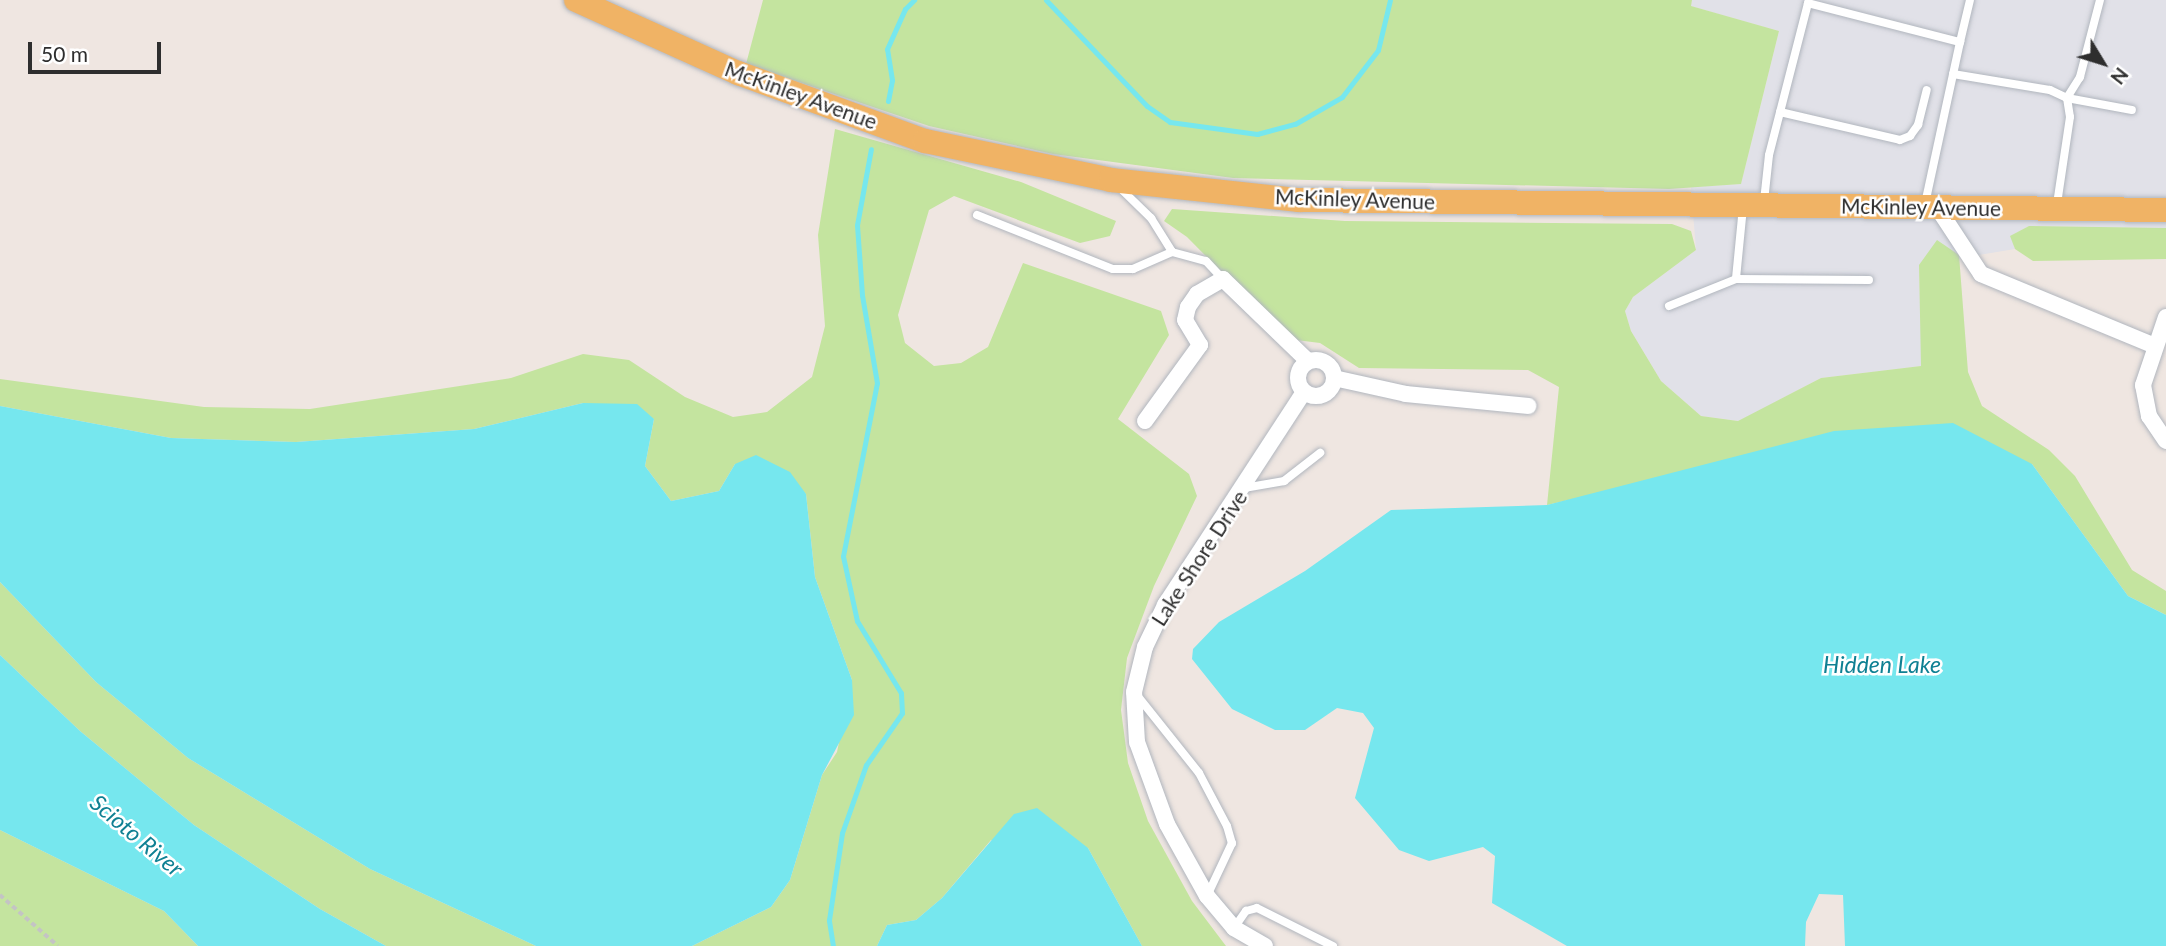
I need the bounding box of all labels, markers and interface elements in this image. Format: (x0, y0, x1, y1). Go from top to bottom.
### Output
scale bar (32, 28, 164, 72)
north arrow (2068, 28, 2138, 98)
text: 50 m (41, 41, 88, 66)
street label: McKinley Avenue (721, 56, 881, 134)
text: N (2106, 63, 2134, 89)
street label: McKinley Avenue (1274, 184, 1436, 214)
street label: McKinley Avenue (1840, 193, 2002, 221)
street label: Lake Shore Drive (1146, 486, 1252, 630)
water label: Hidden Lake (1823, 650, 1941, 678)
water label: Scioto River (85, 788, 189, 882)

